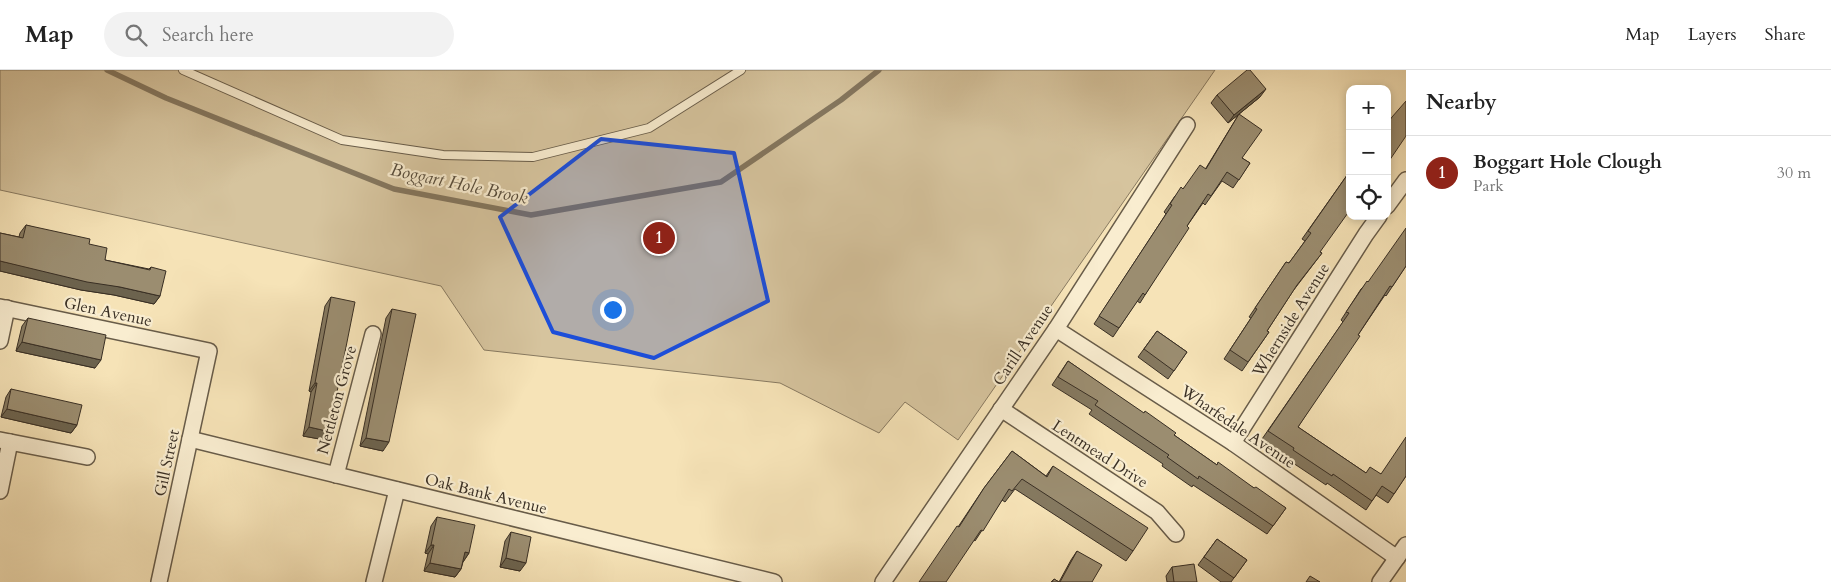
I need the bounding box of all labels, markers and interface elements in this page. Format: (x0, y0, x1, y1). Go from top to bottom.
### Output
search box (104, 12, 454, 57)
text: Map (25, 18, 74, 51)
icon: search (122, 21, 150, 49)
text: Search here (162, 22, 254, 48)
text: Map (1625, 22, 1660, 47)
text: Layers (1688, 22, 1737, 47)
text: Share (1765, 22, 1806, 47)
map controls (1346, 85, 1391, 220)
button: + (1346, 85, 1391, 130)
text: Nearby (1426, 88, 1497, 117)
button: − (1346, 130, 1391, 175)
text: Boggart Hole Clough (1473, 149, 1662, 175)
water label: Boggart Hole Brook (388, 157, 530, 211)
text: 1 (1438, 162, 1446, 184)
text: 30 m (1777, 162, 1811, 184)
button: locate (1346, 175, 1391, 220)
text: Park (1473, 175, 1504, 197)
pin: 1 (643, 219, 675, 257)
street label: Whernside Avenue (1247, 259, 1335, 382)
street label: Glen Avenue (62, 292, 154, 332)
your location (600, 297, 626, 323)
street label: Carill Avenue (988, 300, 1058, 390)
street label: Nettleton Grove (312, 343, 362, 457)
street label: Wharfedale Avenue (1175, 380, 1300, 474)
street label: Lentmead Drive (1048, 415, 1152, 493)
street label: Gill Street (149, 427, 185, 499)
street label: Oak Bank Avenue (423, 468, 549, 520)

